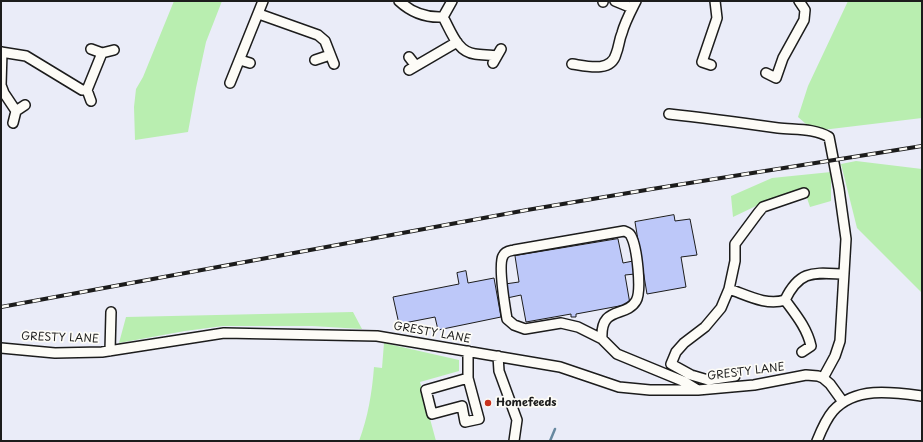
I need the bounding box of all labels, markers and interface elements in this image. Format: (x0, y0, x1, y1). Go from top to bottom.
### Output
street label: GRESTY LANE (392, 320, 472, 346)
street label: GRESTY LANE (21, 330, 99, 346)
street label: GRESTY LANE (706, 361, 786, 383)
place label: Homefeeds (496, 396, 557, 410)
marker: Homefeeds (483, 398, 493, 408)

